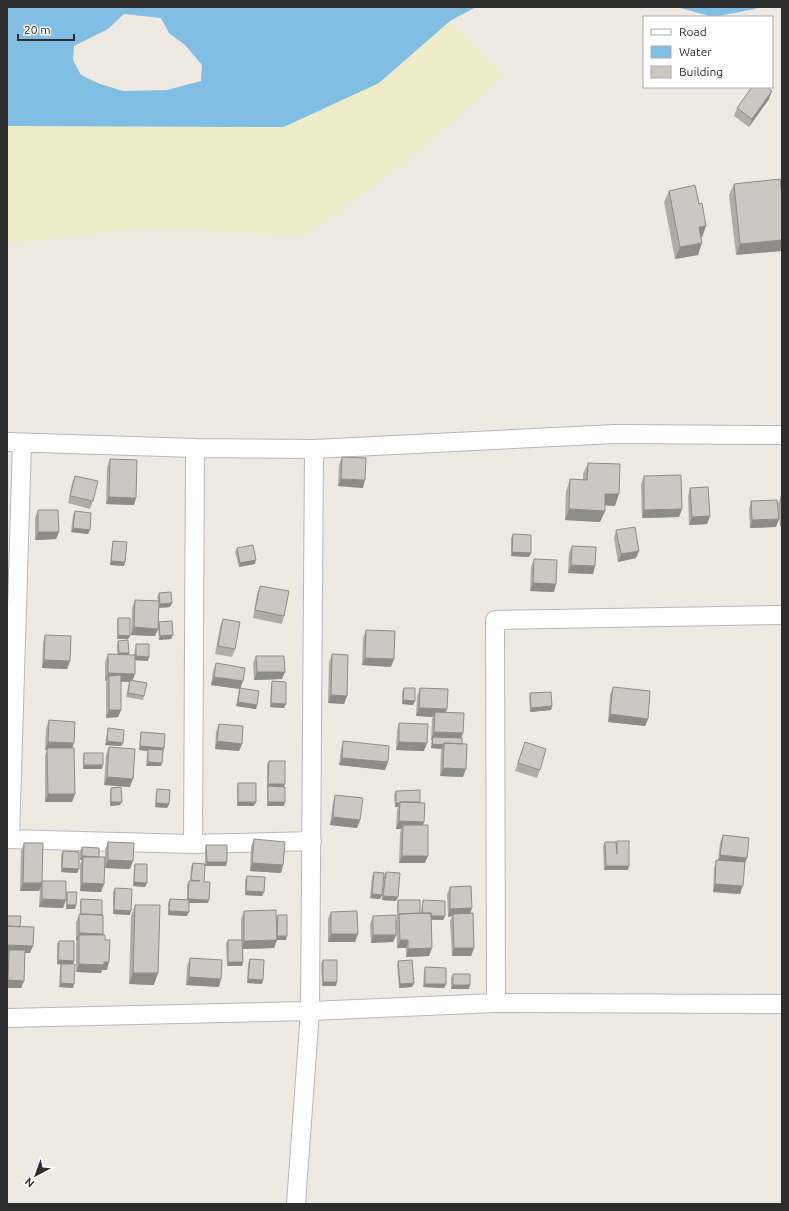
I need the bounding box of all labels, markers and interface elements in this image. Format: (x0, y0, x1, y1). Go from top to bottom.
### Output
scale bar (18, 16, 74, 42)
legend (643, 16, 773, 88)
text: 20 m (24, 23, 51, 36)
text: Road (679, 25, 707, 38)
text: Water (679, 45, 712, 58)
text: Building (679, 65, 723, 78)
north arrow (16, 1155, 56, 1195)
text: N (22, 1175, 36, 1190)

